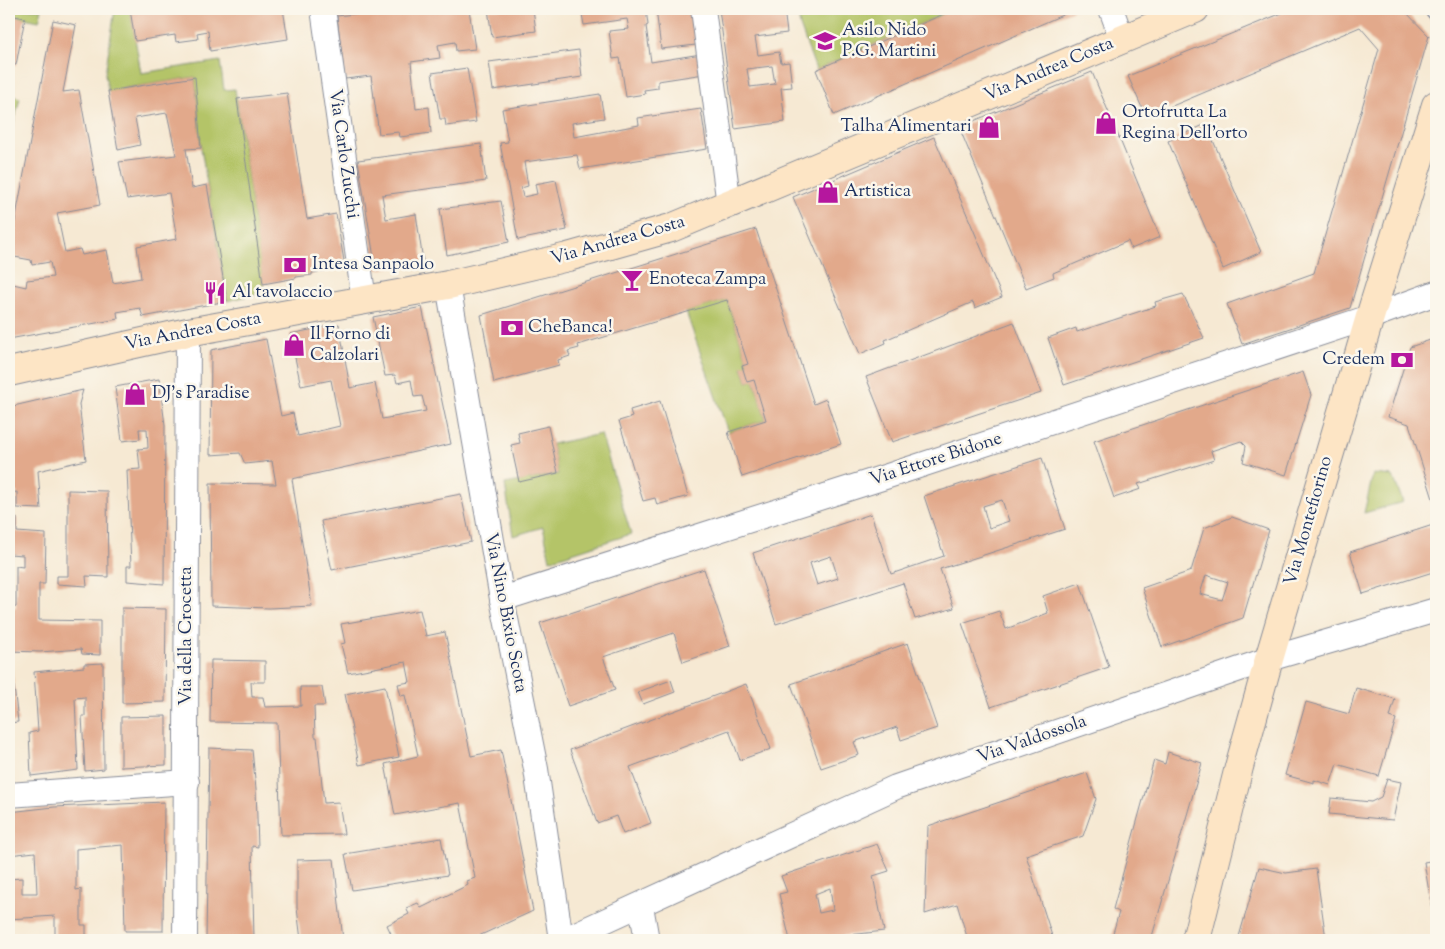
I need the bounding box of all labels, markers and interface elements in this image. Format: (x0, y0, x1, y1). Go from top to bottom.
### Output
place label: Asilo Nido P.G. Martini (842, 18, 936, 65)
school or university icon: Asilo Nido P.G. Martini (812, 28, 838, 54)
street label: Via Andrea Costa (980, 31, 1118, 109)
street label: Via Carlo Zucchi (321, 88, 365, 220)
place label: Ortofrutta La Regina Dell'orto (1122, 100, 1248, 147)
shop icon: Ortofrutta La Regina Dell'orto (1093, 110, 1119, 136)
place label: Talha Alimentari (841, 114, 972, 140)
shop icon: Talha Alimentari (976, 114, 1002, 140)
shop icon: Artistica (815, 179, 841, 205)
place label: Artistica (844, 179, 911, 205)
street label: Via Andrea Costa (548, 209, 688, 273)
bank icon: Intesa Sanpaolo (282, 252, 308, 278)
place label: Intesa Sanpaolo (312, 252, 434, 278)
bar icon: Enoteca Zampa (619, 267, 645, 293)
place label: Enoteca Zampa (649, 267, 766, 293)
restaurant icon: Al tavolaccio (202, 280, 228, 306)
place label: Al tavolaccio (232, 280, 333, 306)
street label: Via Andrea Costa (123, 306, 263, 358)
bank icon: CheBanca! (499, 315, 525, 341)
place label: CheBanca! (528, 315, 613, 341)
place label: Il Forno di Calzolari (310, 322, 390, 369)
shop icon: Il Forno di Calzolari (281, 332, 307, 358)
place label: Credem (1322, 347, 1385, 373)
bank icon: Credem (1389, 347, 1415, 373)
shop icon: DJ's Paradise (122, 381, 148, 407)
place label: DJ's Paradise (152, 381, 250, 407)
street label: Via Ettore Bidone (866, 426, 1006, 494)
street label: Via Montefiorino (1278, 453, 1340, 589)
street label: Via Nino Bixio Scota (477, 531, 533, 695)
street label: Via della Crocetta (174, 566, 200, 706)
street label: Via Valdossola (974, 709, 1090, 771)

